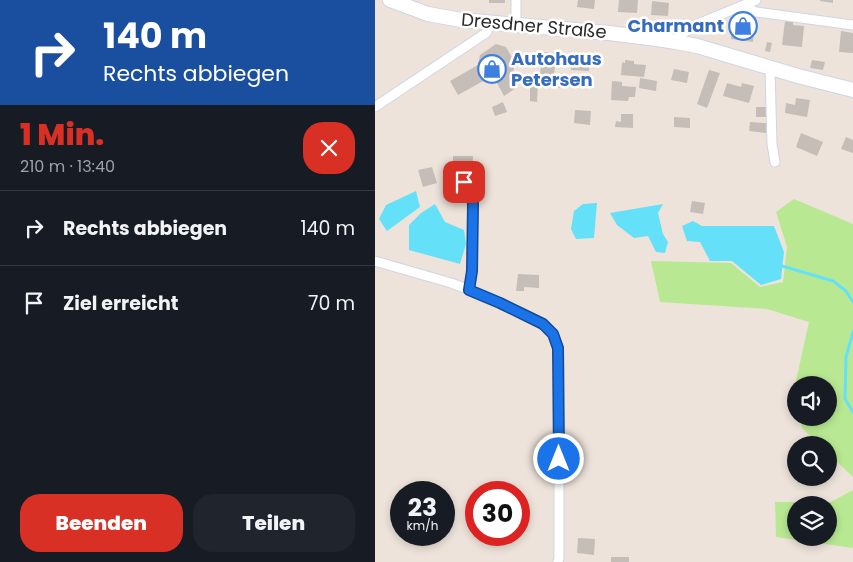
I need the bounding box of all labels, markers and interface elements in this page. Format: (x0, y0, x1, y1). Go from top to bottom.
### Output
street label: Dresdner Straße (460, 7, 608, 44)
text: 140 m (103, 11, 207, 60)
shop icon: Charmant (728, 11, 758, 41)
place label: Charmant (628, 13, 724, 38)
icon: right (20, 20, 85, 85)
place label: Autohaus Petersen (511, 46, 602, 92)
shop icon: Autohaus Petersen (477, 54, 507, 84)
text: Rechts abbiegen (103, 58, 289, 89)
text: 1 Min. (20, 113, 104, 156)
button: close (303, 122, 355, 174)
text: 210 m · 13:40 (20, 155, 115, 178)
pin (443, 161, 485, 203)
icon: arrive (450, 168, 478, 196)
icon: right (20, 214, 48, 242)
text: Rechts abbiegen (63, 215, 227, 242)
text: 140 m (300, 215, 355, 242)
icon: arrive (20, 289, 48, 317)
text: Ziel erreicht (63, 290, 179, 317)
text: 70 m (308, 290, 355, 317)
map controls (787, 376, 837, 546)
button: sound (787, 376, 837, 426)
position arrow (532, 432, 584, 484)
button: search (787, 436, 837, 486)
speed limit sign: 30 (465, 481, 530, 546)
text: 23 (408, 490, 437, 525)
button: Beenden (20, 494, 183, 552)
button: Teilen (193, 494, 355, 552)
button: layers (787, 496, 837, 546)
text: km/h (407, 517, 438, 534)

